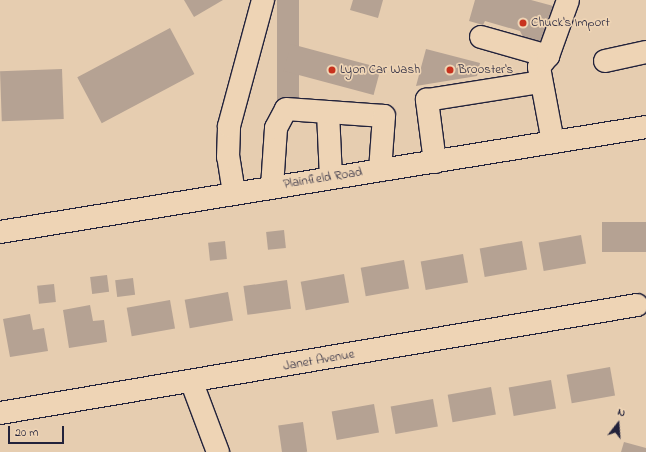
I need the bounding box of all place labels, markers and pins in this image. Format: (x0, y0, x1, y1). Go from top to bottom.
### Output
place label: Chuck's Import (531, 15, 610, 31)
marker: Chuck's Import (518, 18, 528, 28)
place label: Lyon Car Wash (340, 62, 420, 78)
place label: Brooster's (458, 62, 513, 78)
marker: Lyon Car Wash (327, 65, 337, 75)
marker: Brooster's (445, 65, 455, 75)

